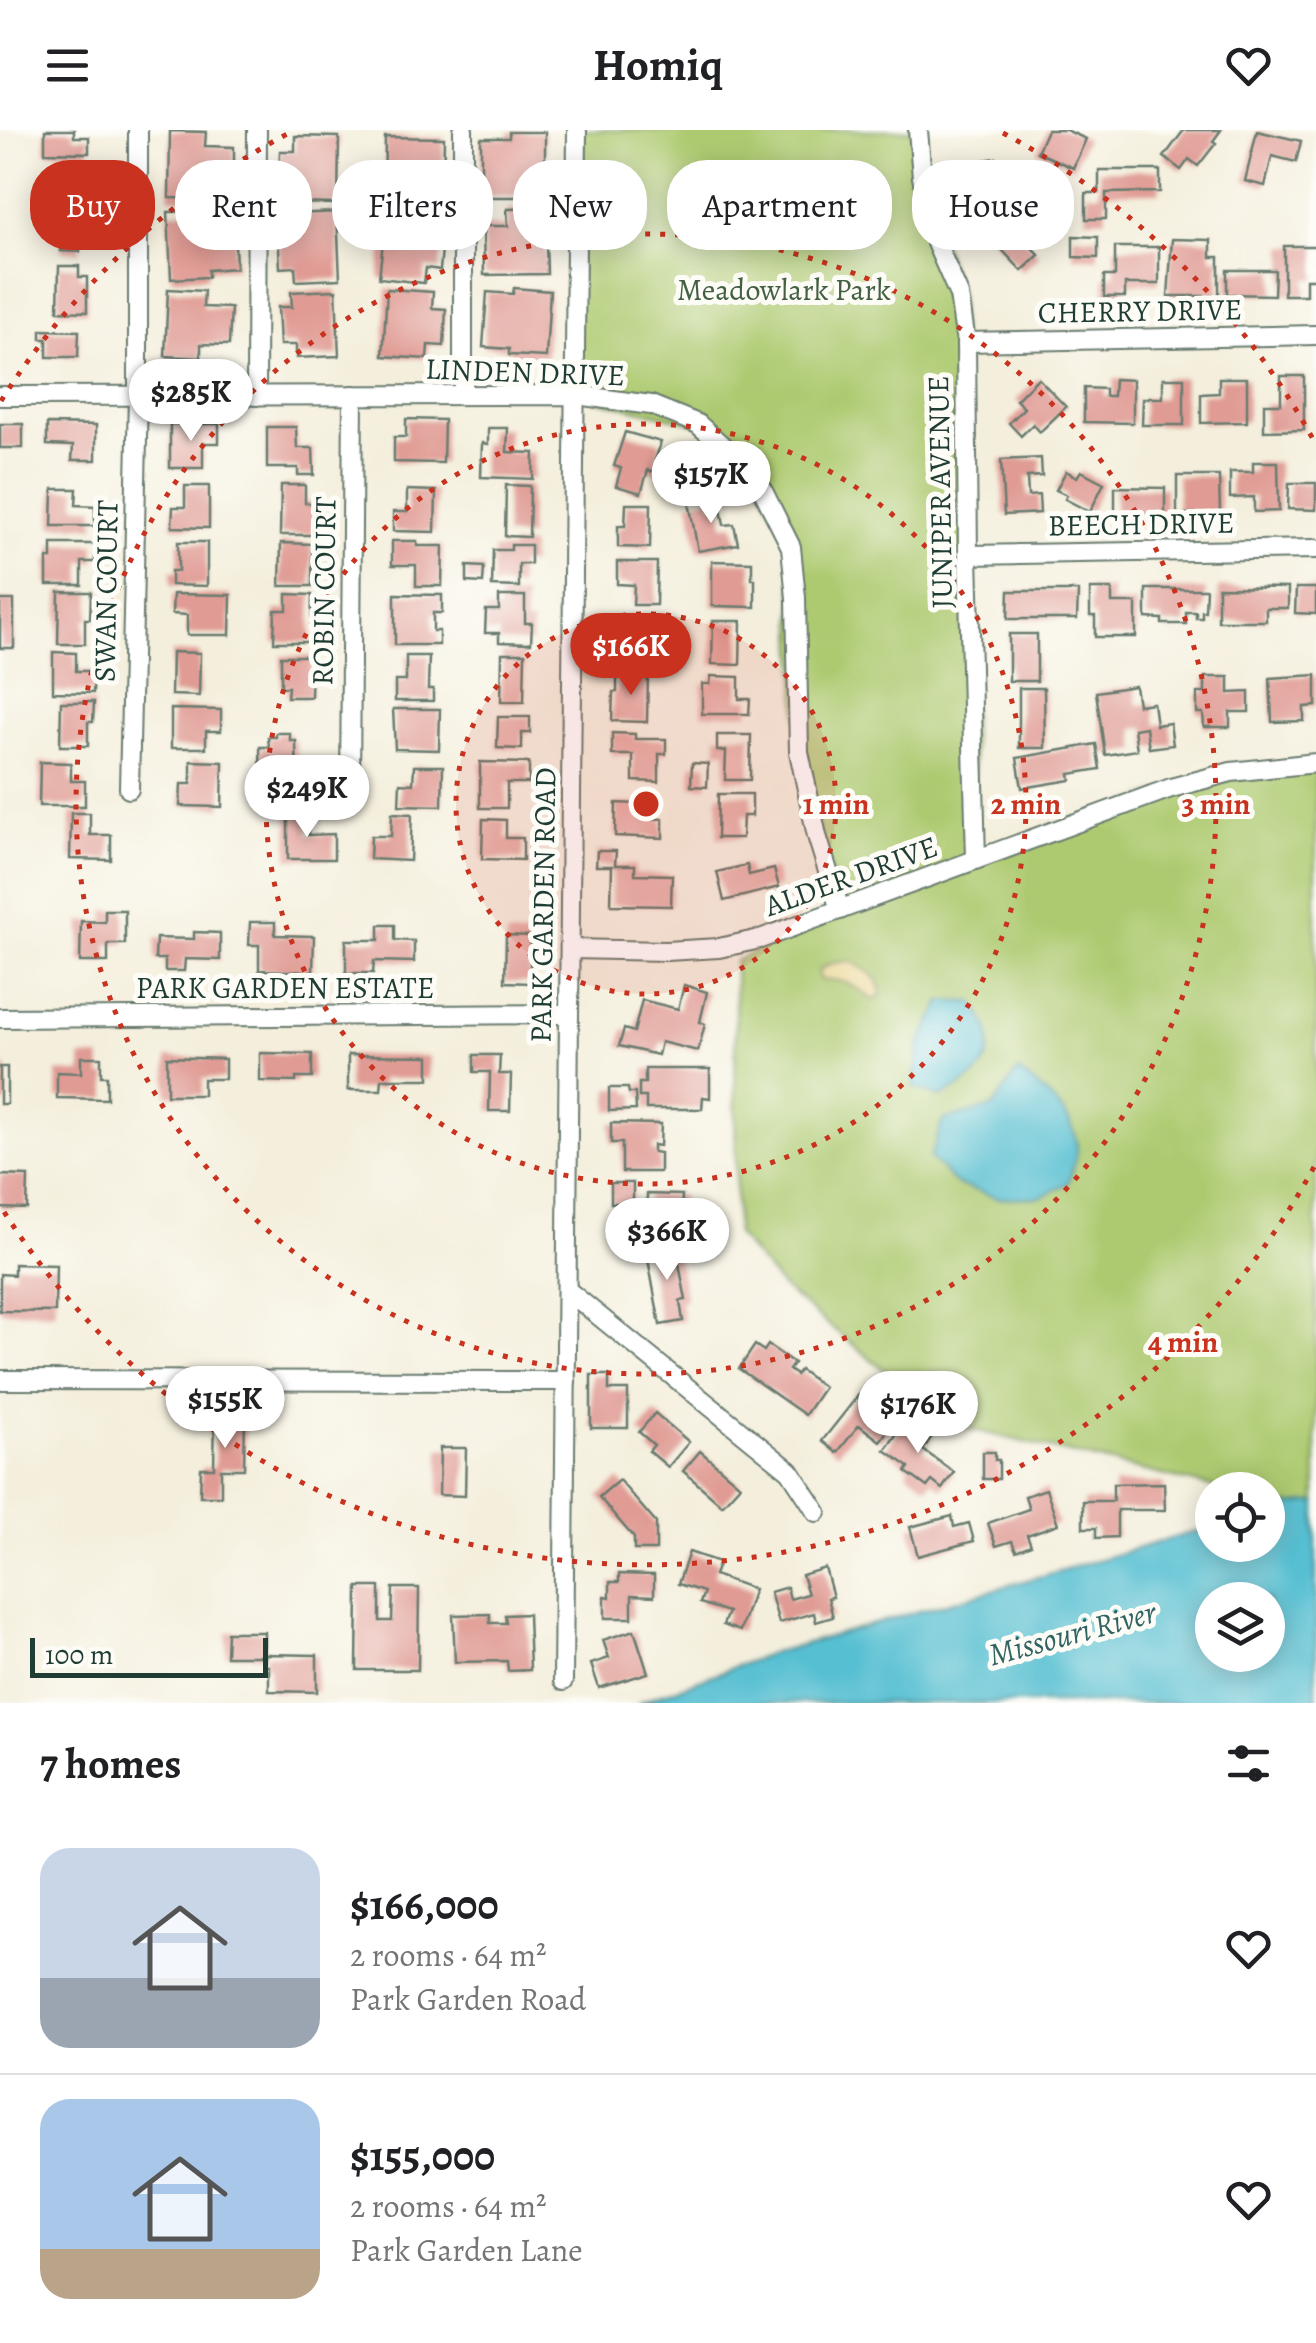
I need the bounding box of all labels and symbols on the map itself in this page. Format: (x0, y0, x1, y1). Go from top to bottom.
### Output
park label: Meadowlark Park (677, 270, 891, 310)
street label: CHERRY DRIVE (1038, 289, 1242, 333)
street label: LINDEN DRIVE (425, 349, 625, 395)
pin: $285K (121, 359, 261, 444)
street label: JUNIPER AVENUE (918, 375, 962, 609)
pin: $157K (641, 441, 781, 526)
street label: ROBIN COURT (302, 495, 346, 686)
street label: SWAN COURT (84, 499, 128, 682)
street label: BEECH DRIVE (1047, 502, 1235, 546)
pin: $166K (561, 613, 701, 698)
pin: $249K (237, 755, 377, 840)
street label: PARK GARDEN ROAD (521, 767, 565, 1043)
text: 1 min (803, 784, 869, 824)
text: 2 min (991, 784, 1061, 824)
text: 3 min (1182, 784, 1251, 824)
centre of rings (628, 786, 664, 822)
street label: ALDER DRIVE (758, 826, 943, 926)
street label: PARK GARDEN ESTATE (136, 968, 434, 1008)
pin: $366K (597, 1198, 737, 1283)
text: 4 min (1148, 1322, 1218, 1362)
pin: $155K (155, 1366, 295, 1451)
pin: $176K (848, 1371, 988, 1456)
water label: Missouri River (983, 1589, 1162, 1676)
scale bar (30, 1633, 268, 1678)

